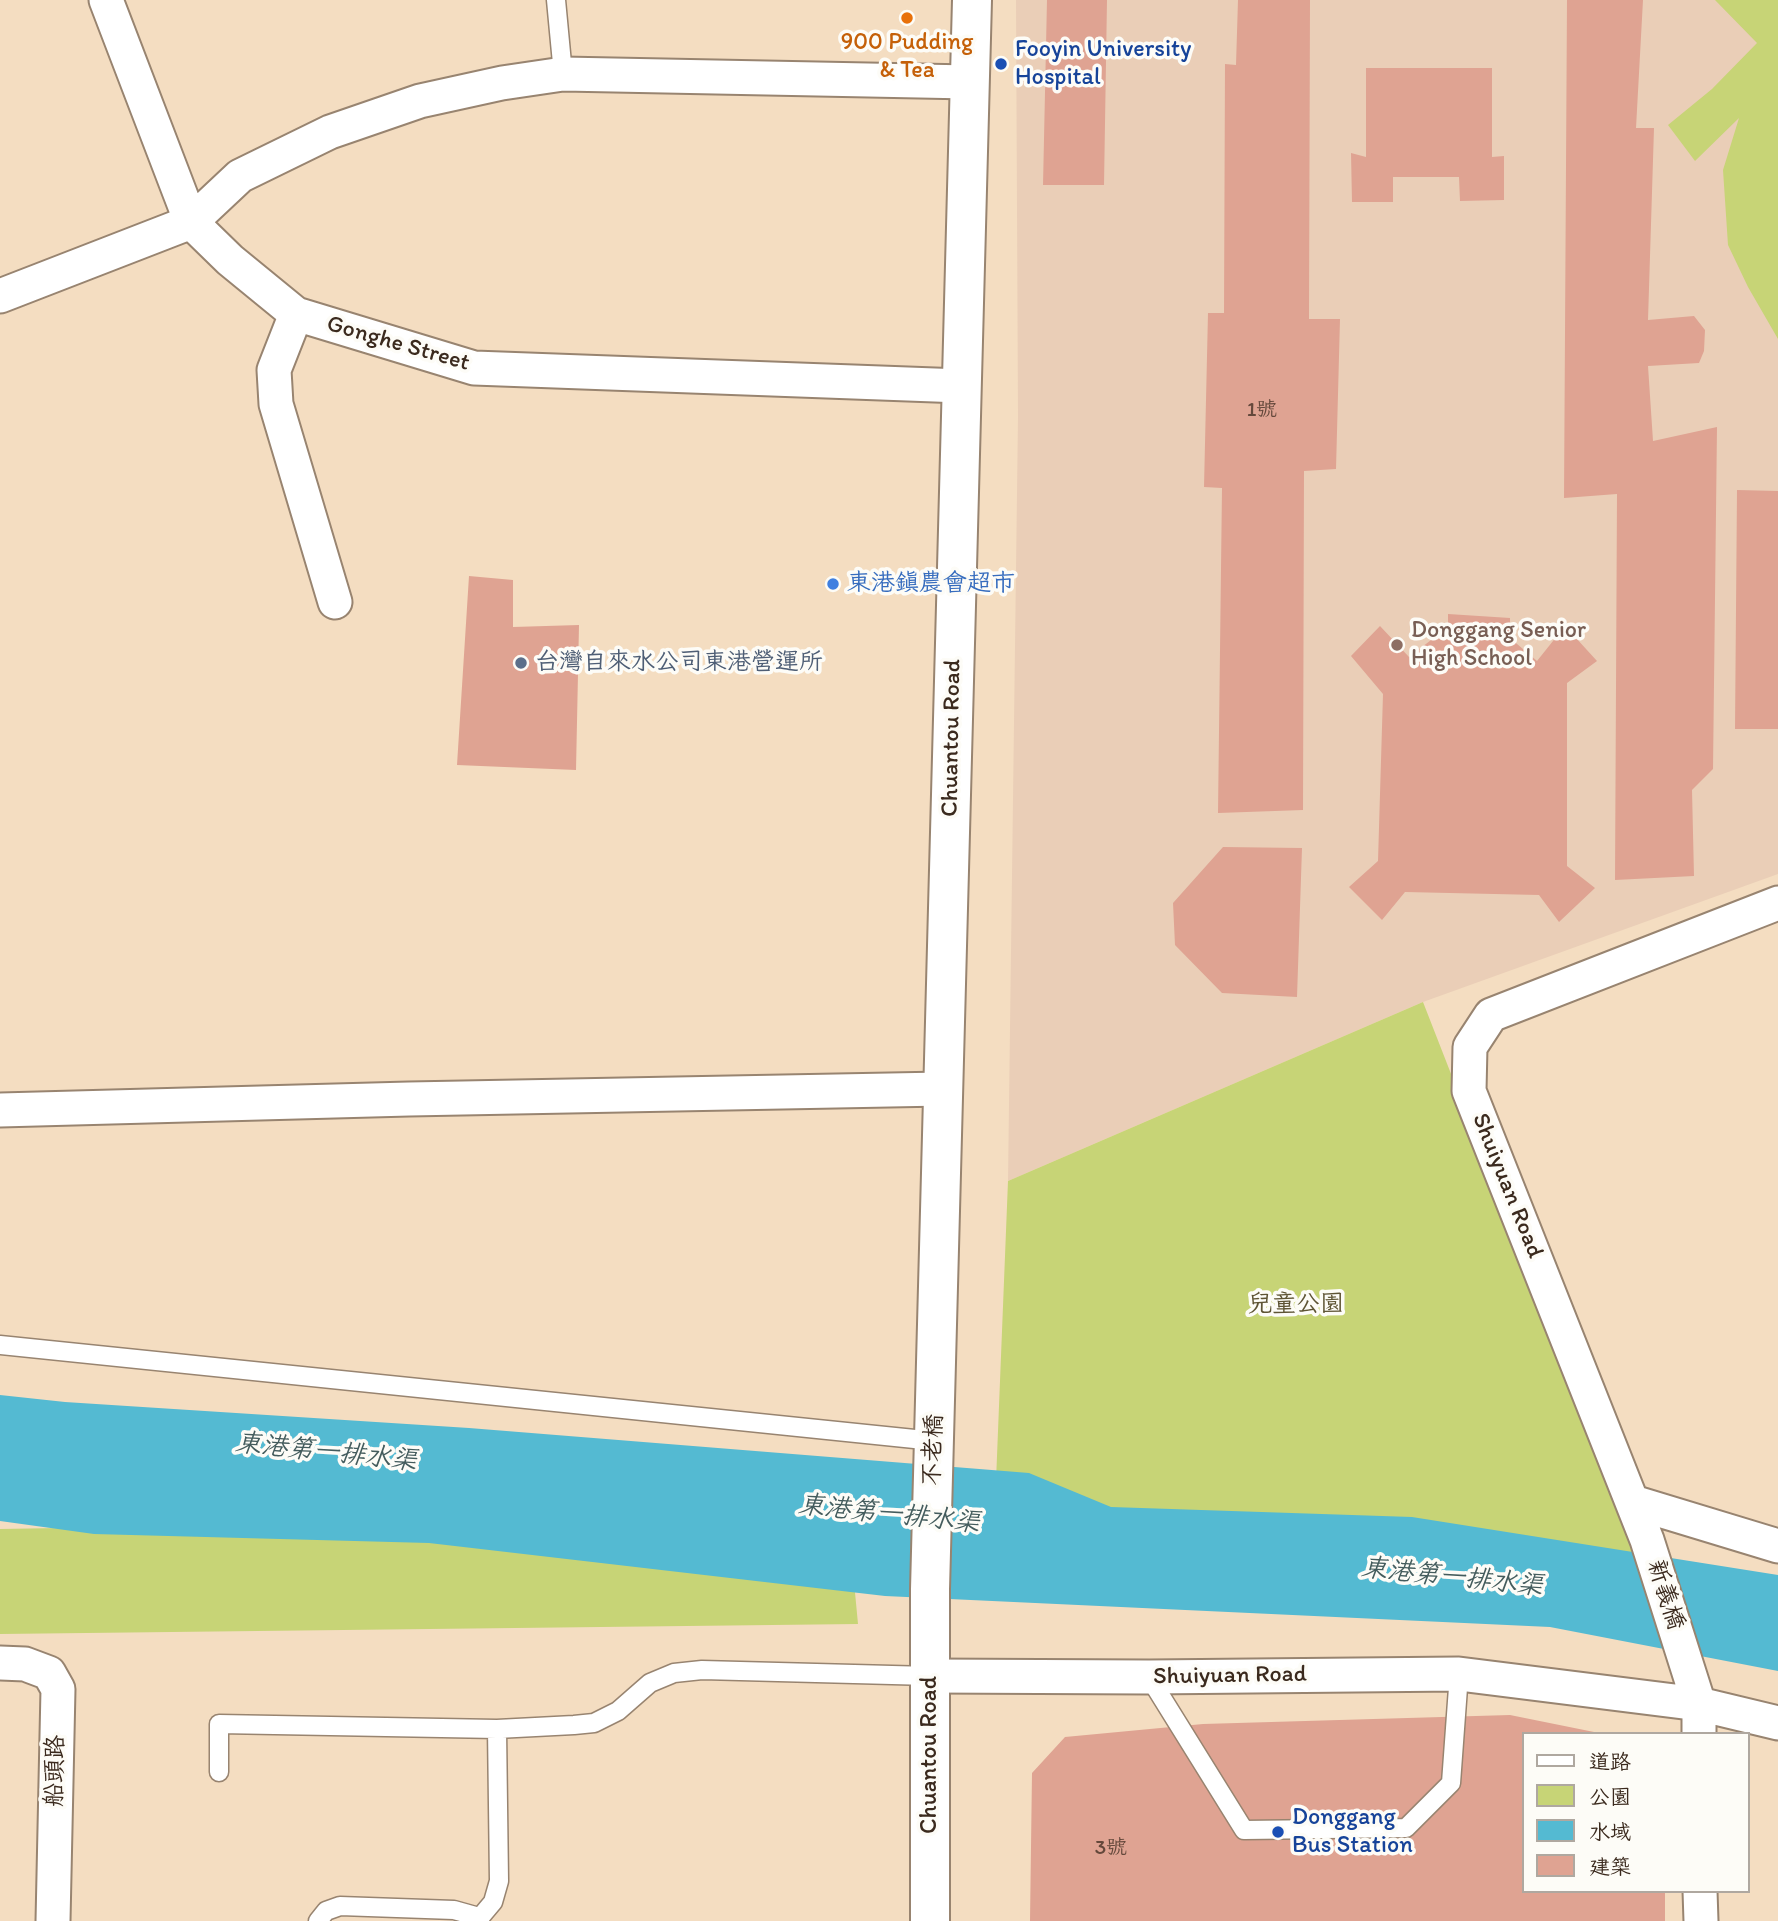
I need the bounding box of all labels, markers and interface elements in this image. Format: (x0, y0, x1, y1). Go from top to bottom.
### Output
marker: 900 Pudding & Tea (899, 10, 915, 26)
place label: 900 Pudding & Tea (841, 29, 973, 85)
place label: Fooyin University Hospital (1015, 36, 1191, 92)
marker: Fooyin University Hospital (993, 56, 1009, 72)
street label: Gonghe Street (323, 310, 473, 378)
house number: 1號 (1247, 398, 1277, 424)
place label: 東港鎮農會超市 (847, 570, 1015, 598)
marker: 東港鎮農會超市 (825, 576, 841, 592)
place label: Donggang Senior High School (1411, 617, 1586, 673)
marker: Donggang Senior High School (1389, 637, 1405, 653)
place label: 台灣自來水公司東港營運所 (535, 649, 823, 677)
marker: 台灣自來水公司東港營運所 (513, 655, 529, 671)
street label: Chuantou Road (936, 659, 968, 817)
street label: Shuiyuan Road (1465, 1109, 1549, 1263)
park label: 兒童公園 (1248, 1291, 1344, 1319)
street label: 不老橋 (918, 1414, 950, 1486)
water label: 東港第一排水渠 (234, 1428, 418, 1478)
water label: 東港第一排水渠 (797, 1490, 981, 1540)
water label: 東港第一排水渠 (1360, 1553, 1544, 1603)
street label: 新義橋 (1640, 1556, 1690, 1634)
street label: Shuiyuan Road (1153, 1660, 1307, 1692)
street label: Chuantou Road (916, 1676, 944, 1834)
legend (1522, 1732, 1750, 1893)
street label: 船頭路 (41, 1735, 71, 1807)
text: 道路 (1589, 1749, 1631, 1774)
text: 公園 (1589, 1784, 1631, 1809)
place label: Donggang Bus Station (1292, 1804, 1413, 1860)
text: 水域 (1589, 1819, 1631, 1844)
marker: Donggang Bus Station (1270, 1824, 1286, 1840)
house number: 3號 (1095, 1836, 1127, 1862)
text: 建築 (1589, 1854, 1631, 1879)

